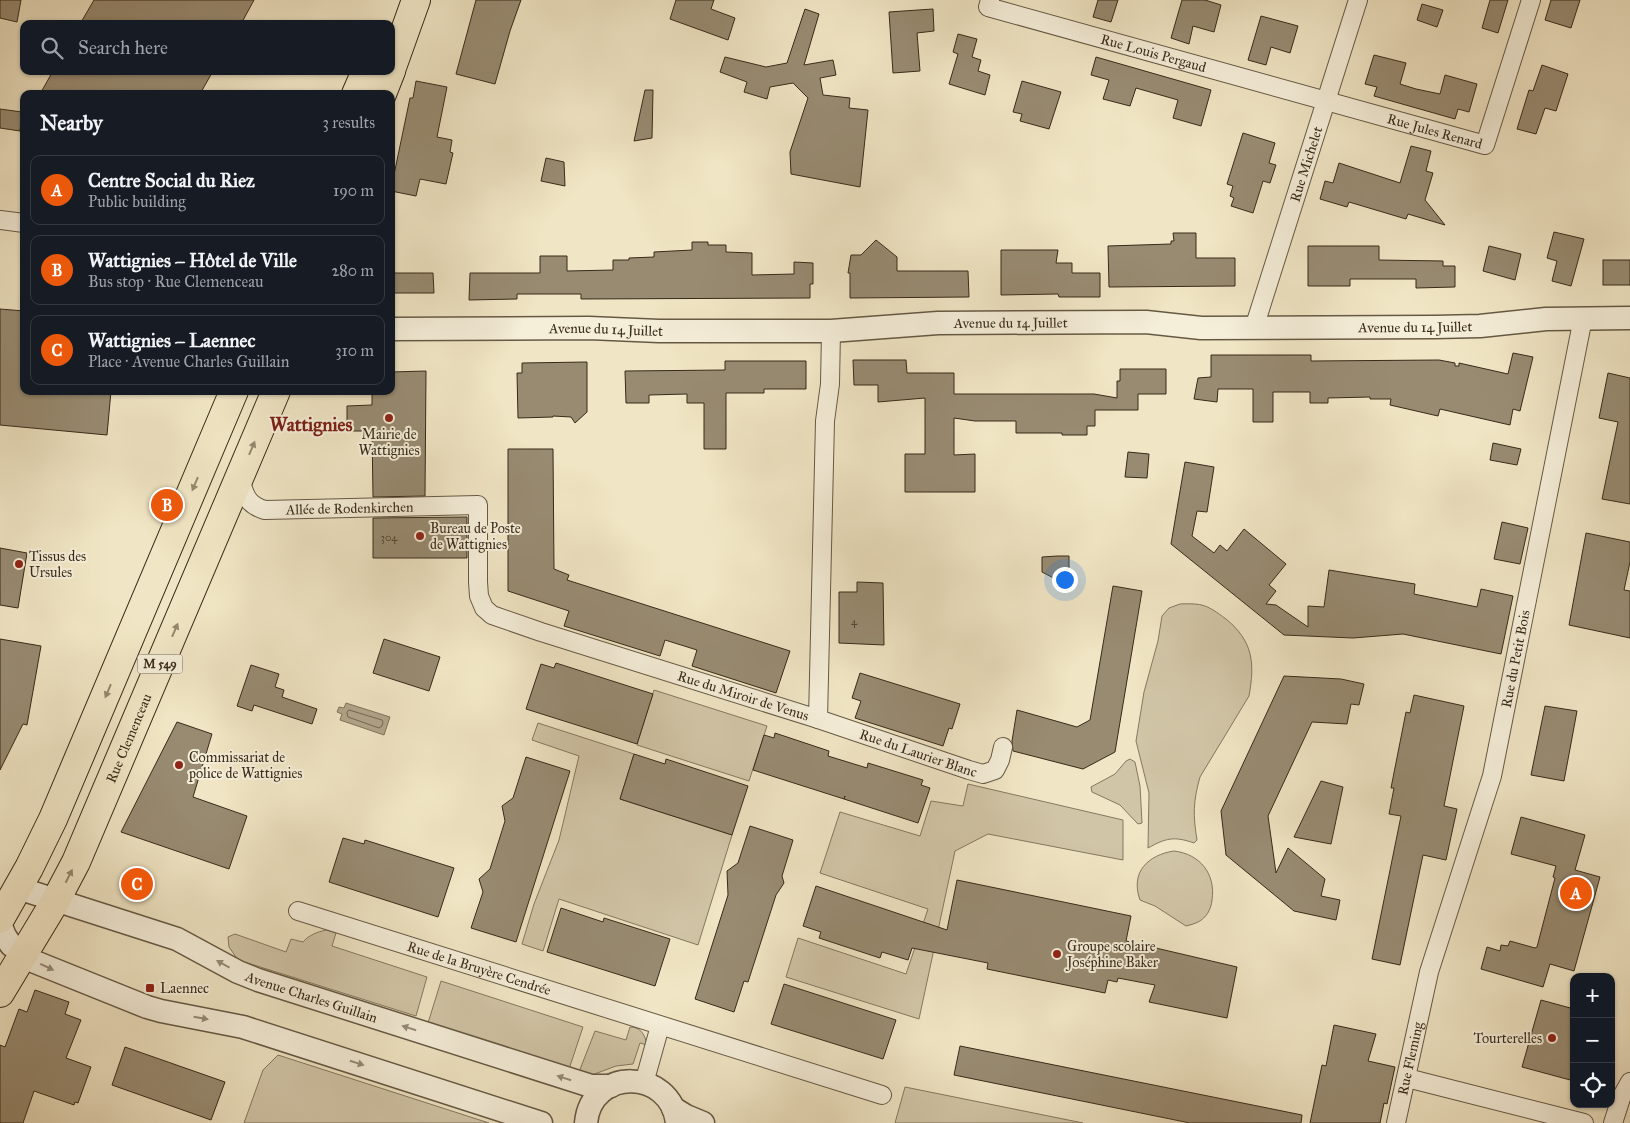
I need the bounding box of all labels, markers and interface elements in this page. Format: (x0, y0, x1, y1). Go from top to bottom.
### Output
search box (20, 20, 395, 75)
street label: Rue Louis Pergaud (1099, 31, 1208, 76)
icon: search (38, 34, 66, 62)
text: Search here (78, 36, 168, 59)
text: Nearby (40, 110, 103, 136)
street label: Rue Jules Renard (1385, 110, 1484, 153)
text: 3 results (322, 113, 375, 132)
street label: Rue Michelet (1287, 124, 1326, 204)
text: Centre Social du Riez (88, 169, 255, 192)
text: A (52, 181, 62, 200)
text: 190 m (333, 181, 374, 200)
text: Public building (88, 192, 186, 211)
text: Wattignies – Hôtel de Ville (88, 249, 297, 272)
text: B (52, 261, 62, 280)
text: 280 m (331, 261, 374, 280)
text: Bus stop · Rue Clemenceau (88, 272, 263, 291)
street label: Avenue du 14 Juillet (953, 314, 1068, 333)
street label: Avenue du 14 Juillet (1357, 318, 1473, 337)
street label: Avenue du 14 Juillet (548, 320, 663, 340)
text: Wattignies – Laennec (88, 329, 256, 352)
text: C (52, 341, 62, 360)
text: 310 m (335, 341, 374, 360)
text: Place · Avenue Charles Guillain (88, 352, 289, 371)
marker: Mairie de Wattignies (383, 412, 395, 424)
district label: Wattignies (270, 413, 353, 437)
place label: Mairie de Wattignies (358, 426, 420, 459)
one-way arrow (248, 440, 256, 455)
one-way arrow (191, 477, 198, 492)
pin: B (151, 486, 183, 524)
street label: Allée de Rodenkirchen (285, 499, 414, 519)
place label: Bureau de Poste de Wattignies (430, 520, 521, 553)
marker: Bureau de Poste de Wattignies (414, 530, 426, 542)
house number: 304 (381, 531, 398, 544)
place label: Tissus des Ursules (29, 548, 86, 581)
marker: Tissus des Ursules (13, 558, 25, 570)
your location (1052, 567, 1078, 593)
street label: Rue du Petit Bois (1498, 609, 1534, 709)
house number: 4 (851, 615, 858, 628)
one-way arrow (171, 623, 179, 637)
road number: M 549 (138, 654, 182, 674)
street label: Rue du Miroir de Venus (675, 667, 811, 725)
one-way arrow (103, 684, 111, 698)
street label: Rue Clemenceau (103, 691, 156, 786)
street label: Rue du Laurier Blanc (857, 726, 979, 781)
place label: Commissariat de police de Wattignies (188, 749, 302, 782)
marker: Commissariat de police de Wattignies (173, 759, 185, 771)
pin: C (121, 865, 153, 903)
one-way arrow (65, 868, 73, 883)
pin: A (1560, 874, 1592, 912)
street label: Rue de la Bruyère Cendrée (405, 938, 553, 999)
place label: Groupe scolaire Joséphine Baker (1065, 938, 1159, 972)
marker: Groupe scolaire Joséphine Baker (1051, 948, 1063, 960)
one-way arrow (216, 959, 229, 968)
one-way arrow (40, 964, 54, 972)
street label: Avenue Charles Guillain (242, 967, 380, 1027)
map controls (1570, 973, 1615, 1108)
button: + (1570, 973, 1615, 1018)
place label: Laennec (160, 980, 209, 997)
marker: Laennec (144, 982, 156, 994)
one-way arrow (193, 1014, 208, 1022)
button: − (1570, 1018, 1615, 1063)
street label: Rue Fleming (1394, 1020, 1427, 1097)
one-way arrow (401, 1024, 416, 1032)
place label: Tourterelles (1473, 1030, 1542, 1047)
marker: Tourterelles (1546, 1032, 1558, 1044)
one-way arrow (349, 1060, 364, 1068)
button: locate (1570, 1063, 1615, 1108)
one-way arrow (556, 1073, 571, 1081)

